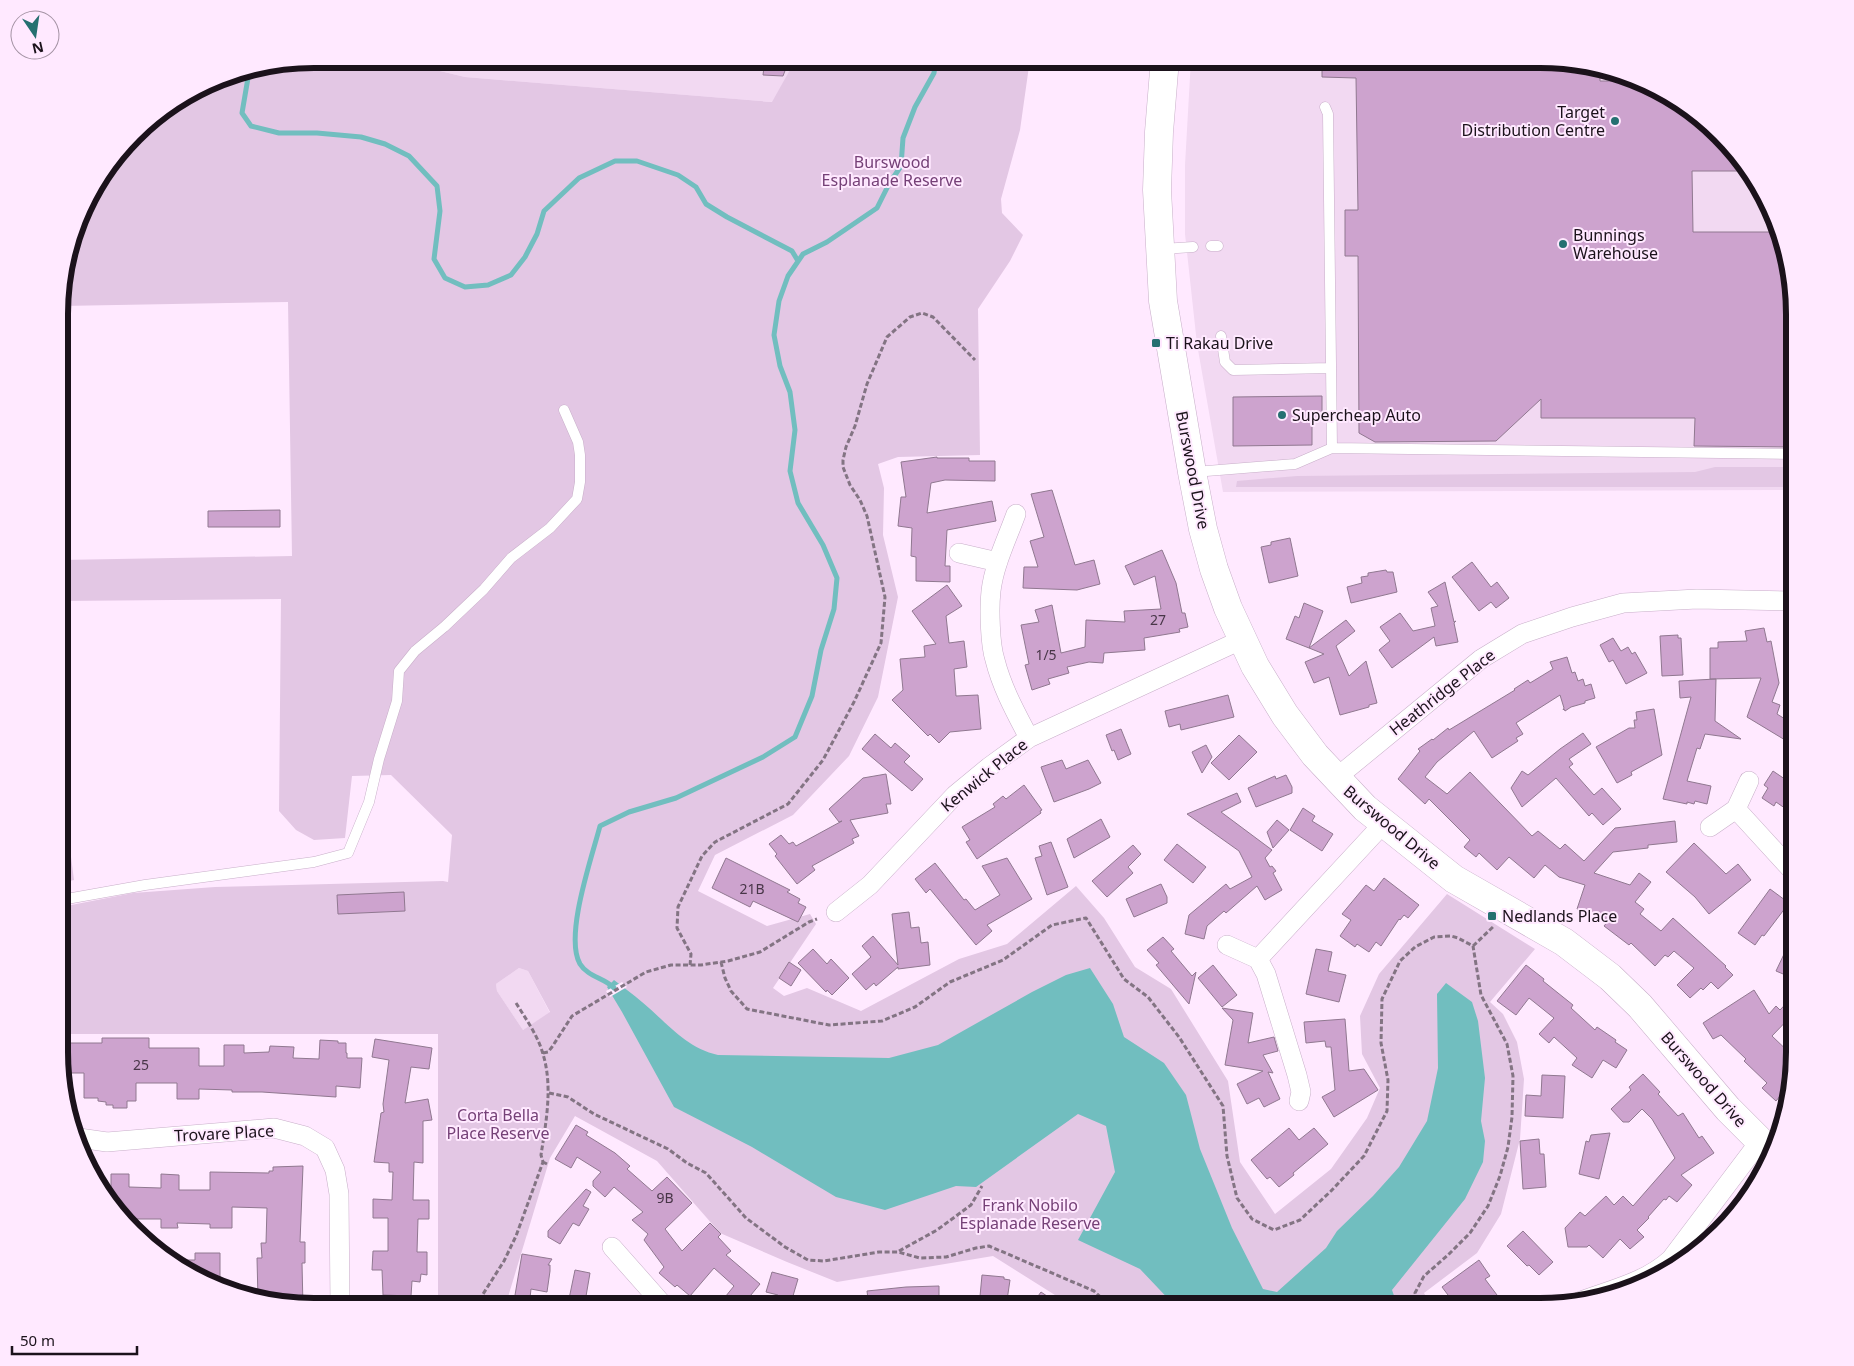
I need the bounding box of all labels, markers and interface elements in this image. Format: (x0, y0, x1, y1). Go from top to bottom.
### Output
north arrow (10, 10, 60, 60)
text: N (30, 38, 46, 59)
place label: Target Distribution Centre (1462, 101, 1605, 141)
marker: Target Distribution Centre (1609, 115, 1621, 127)
park label: Burswood Esplanade Reserve (822, 151, 962, 191)
place label: Bunnings Warehouse (1573, 224, 1658, 264)
marker: Bunnings Warehouse (1557, 238, 1569, 250)
place label: Ti Rakau Drive (1166, 332, 1273, 354)
marker: Ti Rakau Drive (1150, 337, 1162, 349)
place label: Supercheap Auto (1292, 404, 1421, 426)
street label: Burswood Drive (1171, 409, 1215, 531)
marker: Supercheap Auto (1276, 409, 1288, 421)
house number: 27 (1150, 610, 1166, 629)
street label: Heathridge Place (1385, 644, 1499, 740)
house number: 1/5 (1035, 645, 1057, 664)
street label: Kenwick Place (936, 733, 1032, 817)
street label: Burswood Drive (1339, 780, 1445, 874)
house number: 21B (739, 879, 765, 898)
place label: Nedlands Place (1502, 905, 1617, 927)
marker: Nedlands Place (1486, 910, 1498, 922)
street label: Burswood Drive (1656, 1026, 1752, 1132)
house number: 25 (133, 1055, 149, 1074)
park label: Corta Bella Place Reserve (446, 1104, 550, 1144)
street label: Trovare Place (174, 1119, 274, 1147)
house number: 9B (656, 1188, 674, 1207)
park label: Frank Nobilo Esplanade Reserve (960, 1194, 1100, 1234)
scale bar (12, 1324, 138, 1356)
text: 50 m (20, 1330, 55, 1350)

